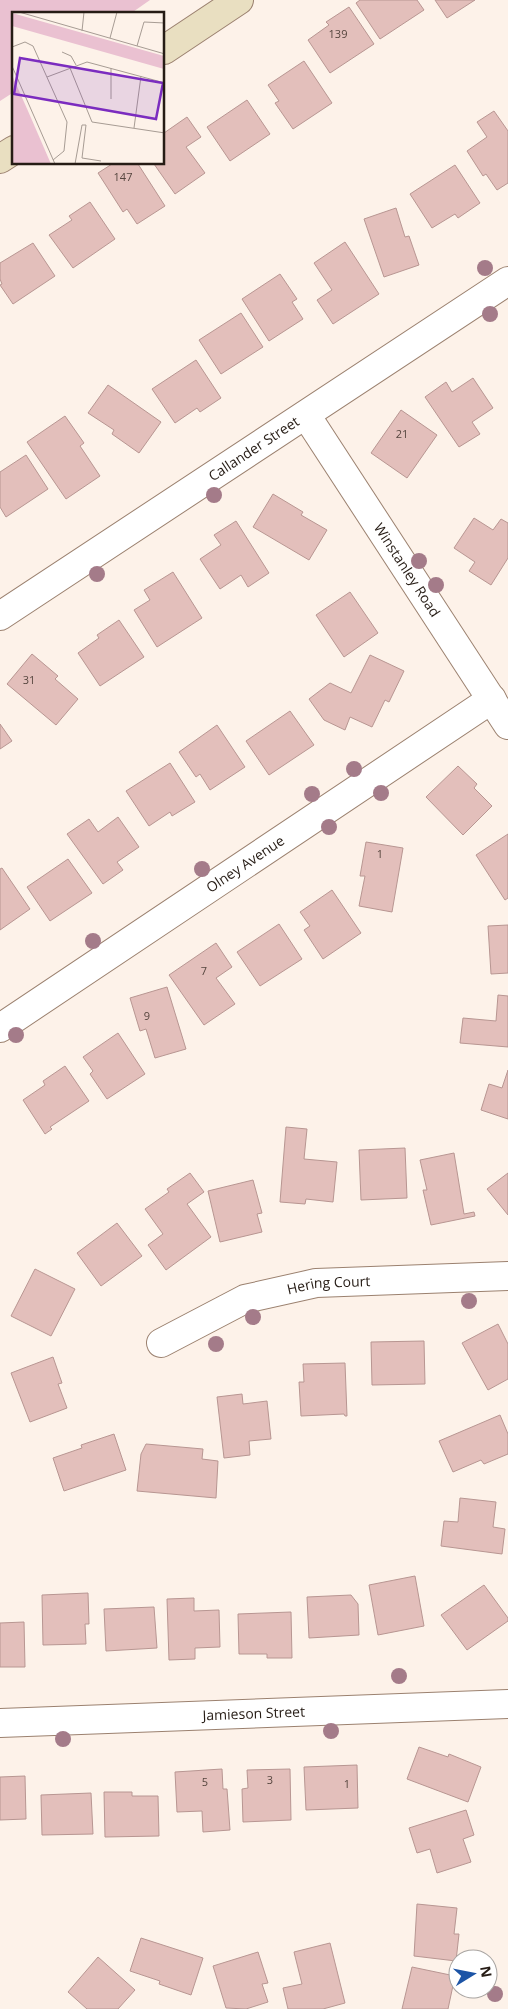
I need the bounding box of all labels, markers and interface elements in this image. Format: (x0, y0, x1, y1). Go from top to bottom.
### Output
inset map (12, 12, 165, 165)
house number: 139 (329, 26, 347, 41)
house number: 147 (114, 169, 132, 184)
street label: Callander Street (204, 411, 303, 485)
house number: 21 (396, 426, 408, 441)
street label: Winstanley Road (370, 519, 445, 620)
house number: 31 (23, 672, 35, 687)
street label: Olney Avenue (202, 831, 288, 897)
house number: 1 (377, 846, 383, 861)
house number: 7 (201, 963, 207, 978)
house number: 9 (144, 1008, 150, 1023)
street label: Hering Court (285, 1271, 371, 1298)
street label: Jamieson Street (200, 1702, 305, 1724)
house number: 3 (267, 1772, 273, 1787)
house number: 5 (202, 1774, 208, 1789)
house number: 1 (344, 1776, 350, 1791)
north arrow (448, 1949, 498, 1999)
text: N (476, 1964, 497, 1979)

